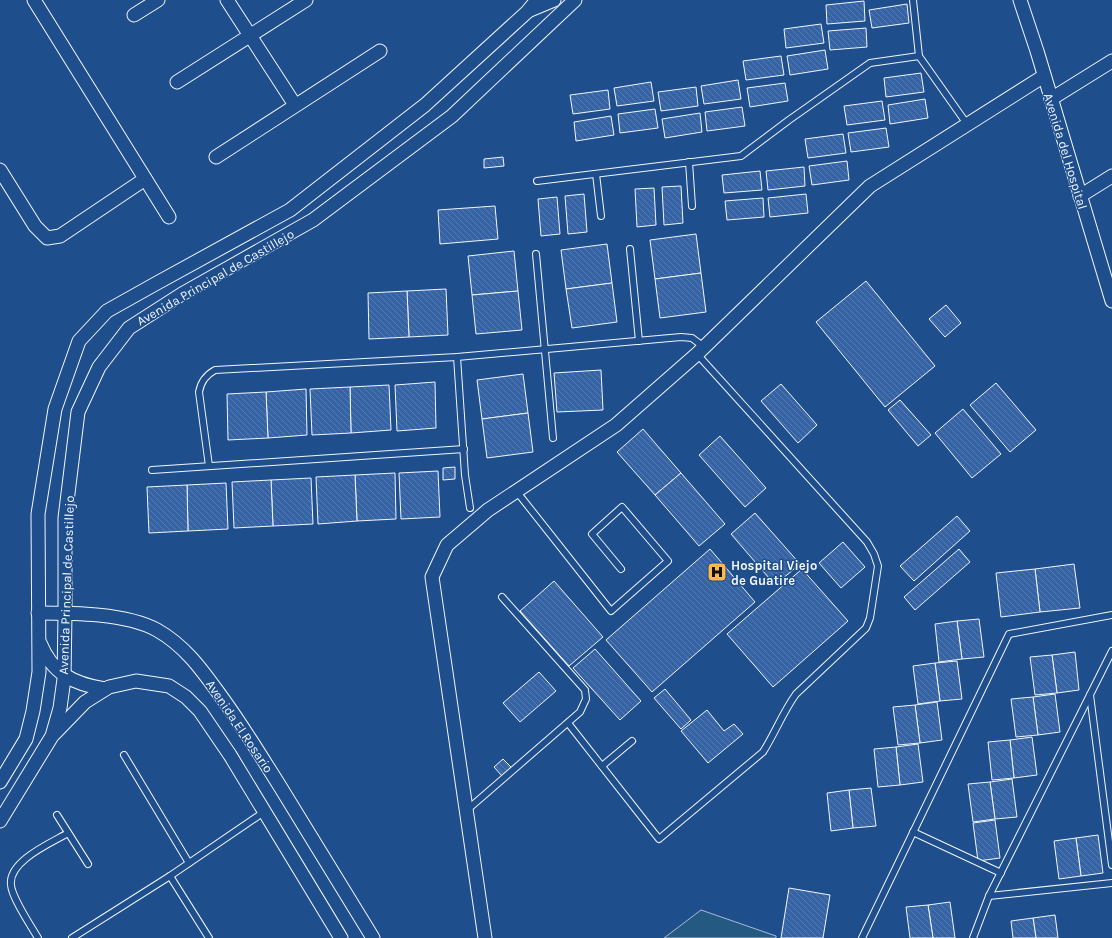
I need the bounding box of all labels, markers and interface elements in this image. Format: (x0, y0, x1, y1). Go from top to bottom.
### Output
street label: Avenida del Hospital (1041, 91, 1090, 211)
street label: Avenida Principal de Castillejo (134, 226, 297, 329)
street label: Avenida Principal de Castillejo (56, 495, 77, 675)
place label: Hospital Viejo de Guatire (731, 558, 817, 588)
hospital icon: Hospital Viejo de Guatire (706, 561, 728, 583)
street label: Avenida El Rosario (203, 677, 276, 776)

